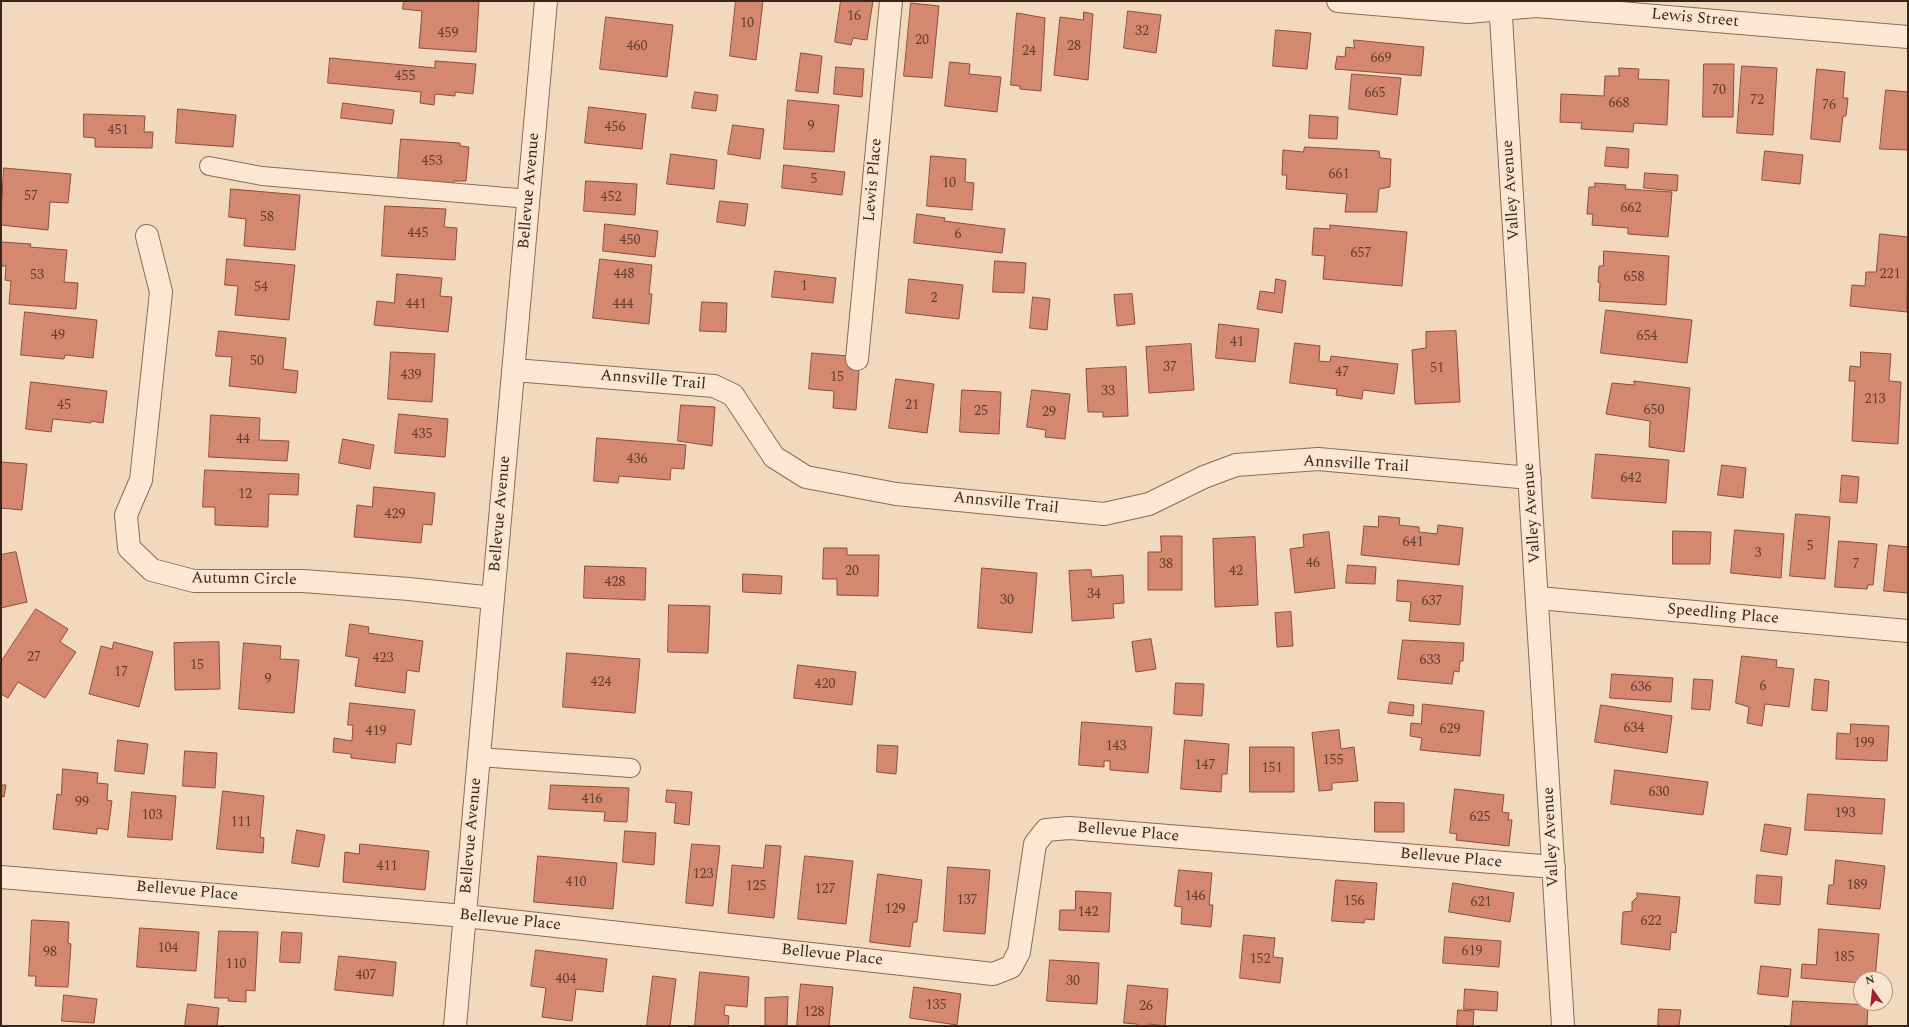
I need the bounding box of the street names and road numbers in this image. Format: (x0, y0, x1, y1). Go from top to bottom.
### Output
street label: Lewis Street (1650, 6, 1740, 32)
street label: Bellevue Avenue (515, 132, 545, 250)
street label: Lewis Place (861, 137, 887, 223)
street label: Valley Avenue (1499, 139, 1525, 241)
street label: Annsville Trail (600, 367, 706, 395)
street label: Annsville Trail (1303, 453, 1409, 477)
street label: Bellevue Avenue (486, 455, 516, 573)
street label: Valley Avenue (1520, 462, 1546, 564)
street label: Annsville Trail (952, 489, 1060, 519)
street label: Autumn Circle (191, 569, 297, 591)
street label: Speedling Place (1666, 601, 1780, 629)
street label: Bellevue Avenue (457, 777, 487, 895)
street label: Valley Avenue (1540, 786, 1564, 888)
street label: Bellevue Place (1076, 819, 1180, 847)
street label: Bellevue Place (1399, 845, 1503, 873)
street label: Bellevue Place (135, 878, 239, 906)
street label: Bellevue Place (458, 906, 562, 936)
street label: Bellevue Place (780, 941, 884, 971)

